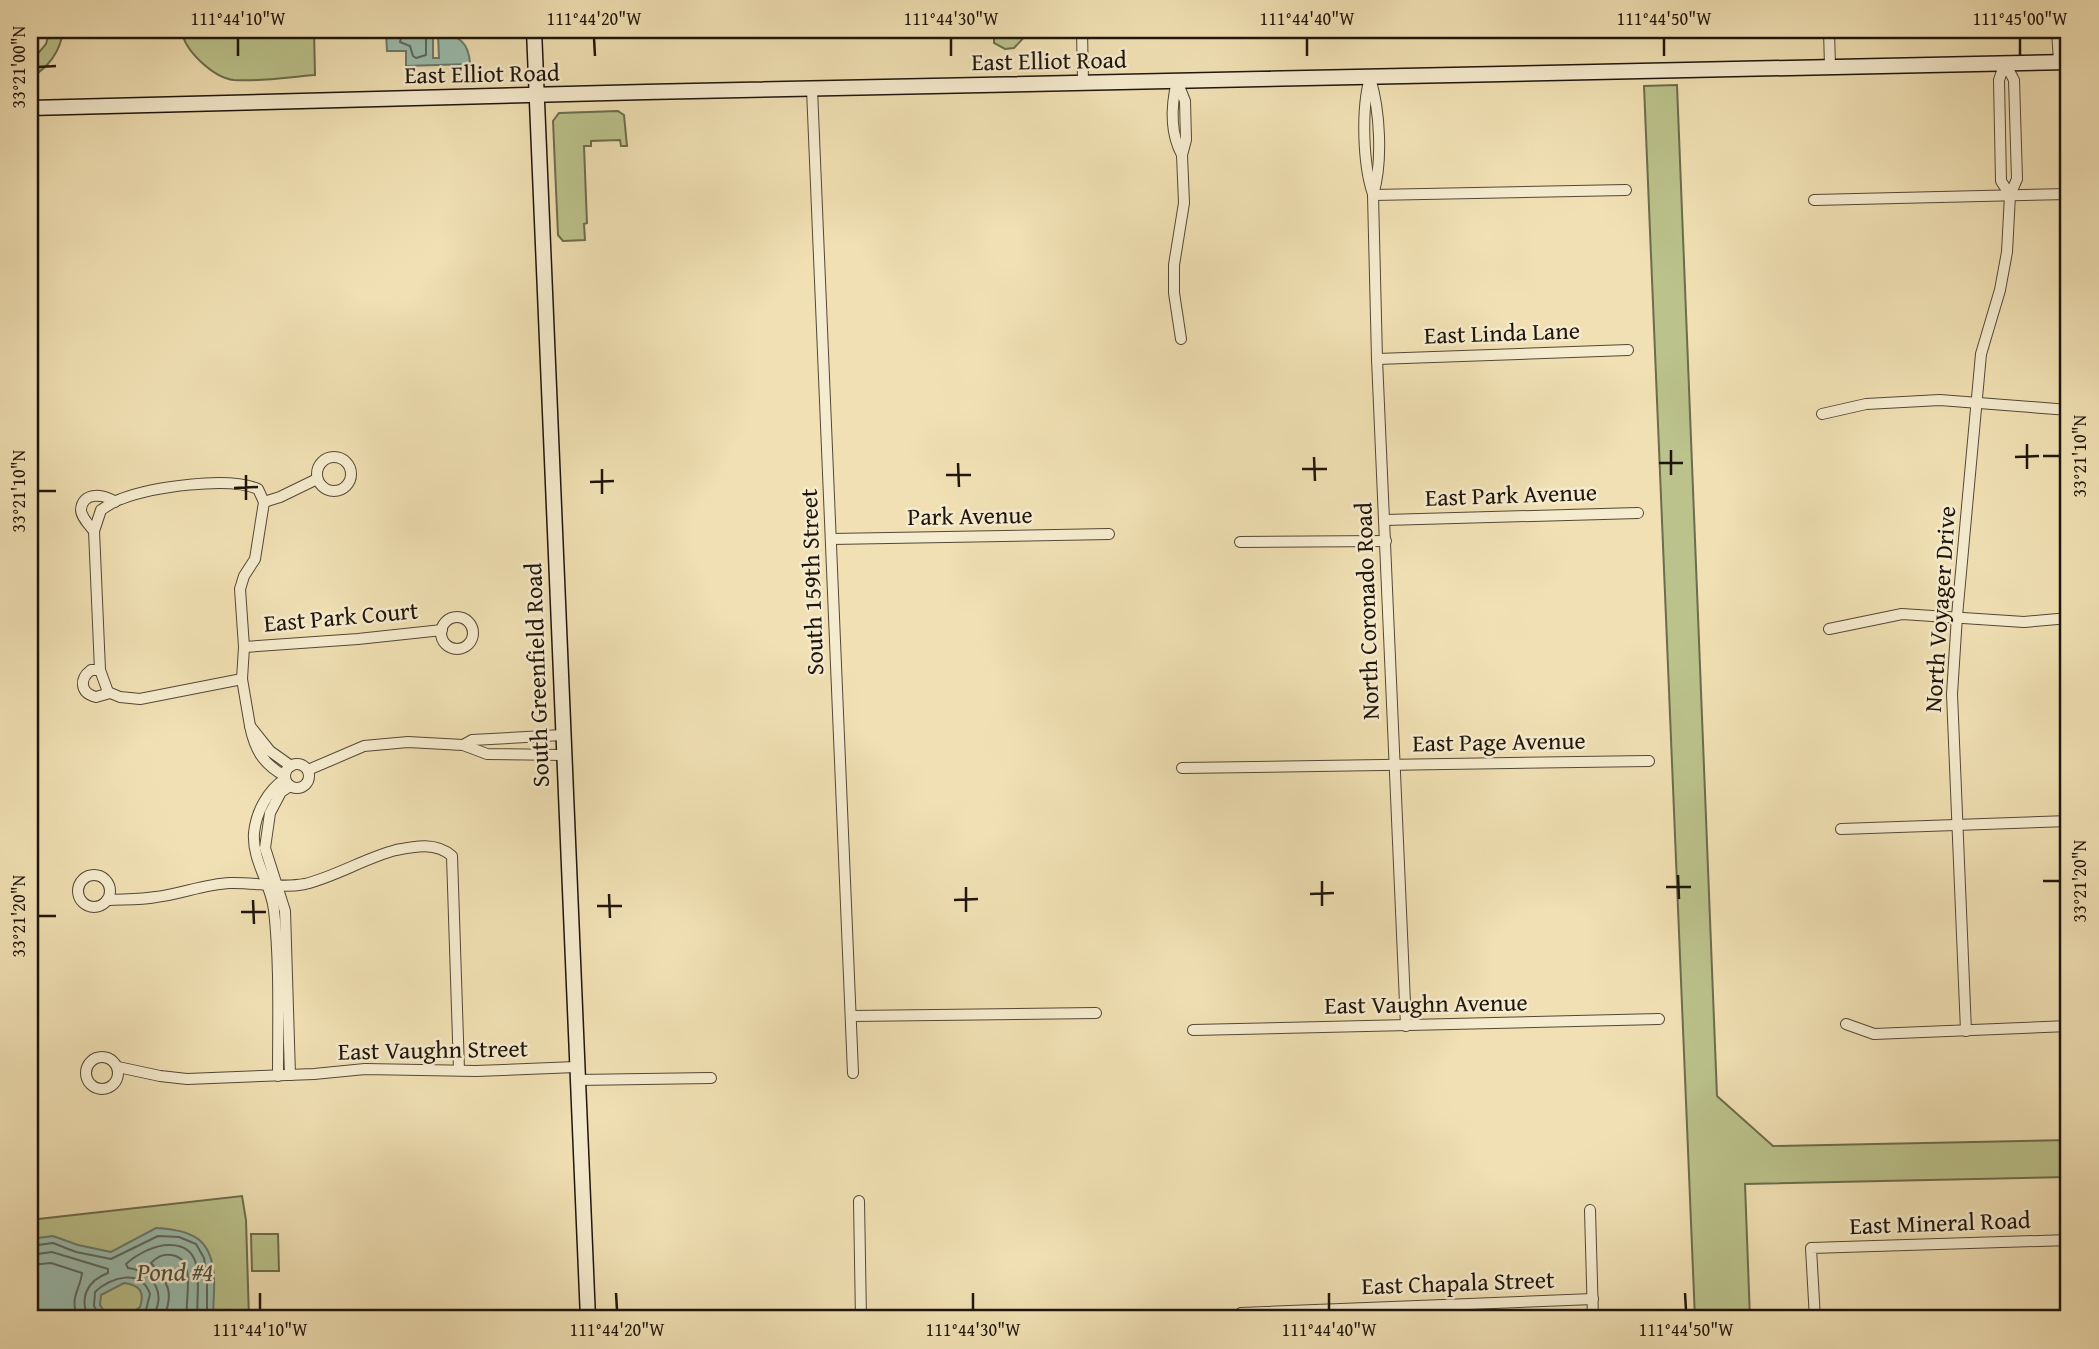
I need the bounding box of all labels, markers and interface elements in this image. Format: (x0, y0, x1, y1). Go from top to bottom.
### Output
text: 111°44'10"W (191, 5, 286, 32)
text: 111°44'20"W (547, 5, 642, 32)
text: 111°44'30"W (904, 5, 999, 32)
text: 111°44'40"W (1260, 5, 1355, 32)
text: 111°44'50"W (1617, 5, 1712, 32)
text: 111°45'00"W (1973, 5, 2068, 32)
text: 33°21'00"N (5, 25, 32, 108)
street label: East Elliot Road (971, 42, 1127, 79)
street label: East Elliot Road (404, 55, 560, 92)
street label: East Linda Lane (1423, 312, 1580, 353)
text: 33°21'10"N (2066, 414, 2093, 497)
text: 33°21'10"N (5, 449, 32, 532)
street label: East Park Avenue (1424, 474, 1598, 515)
street label: South 159th Street (791, 488, 832, 676)
street label: Park Avenue (907, 497, 1033, 534)
street label: North Coronado Road (1345, 502, 1388, 720)
street label: North Voyager Drive (1915, 505, 1964, 713)
street label: South Greenfield Road (515, 562, 558, 788)
street label: East Park Court (262, 592, 420, 641)
street label: East Page Avenue (1412, 722, 1586, 761)
text: 33°21'20"N (2066, 839, 2093, 922)
text: 33°21'20"N (5, 874, 32, 957)
street label: East Vaughn Avenue (1324, 984, 1528, 1023)
street label: East Vaughn Street (338, 1030, 529, 1069)
street label: East Mineral Road (1849, 1202, 2031, 1243)
water label: Pond #4 (136, 1252, 213, 1291)
street label: East Chapala Street (1361, 1262, 1556, 1303)
text: 111°44'10"W (213, 1316, 308, 1343)
text: 111°44'20"W (570, 1316, 665, 1343)
text: 111°44'30"W (926, 1316, 1021, 1343)
text: 111°44'40"W (1282, 1316, 1377, 1343)
text: 111°44'50"W (1639, 1316, 1734, 1343)

